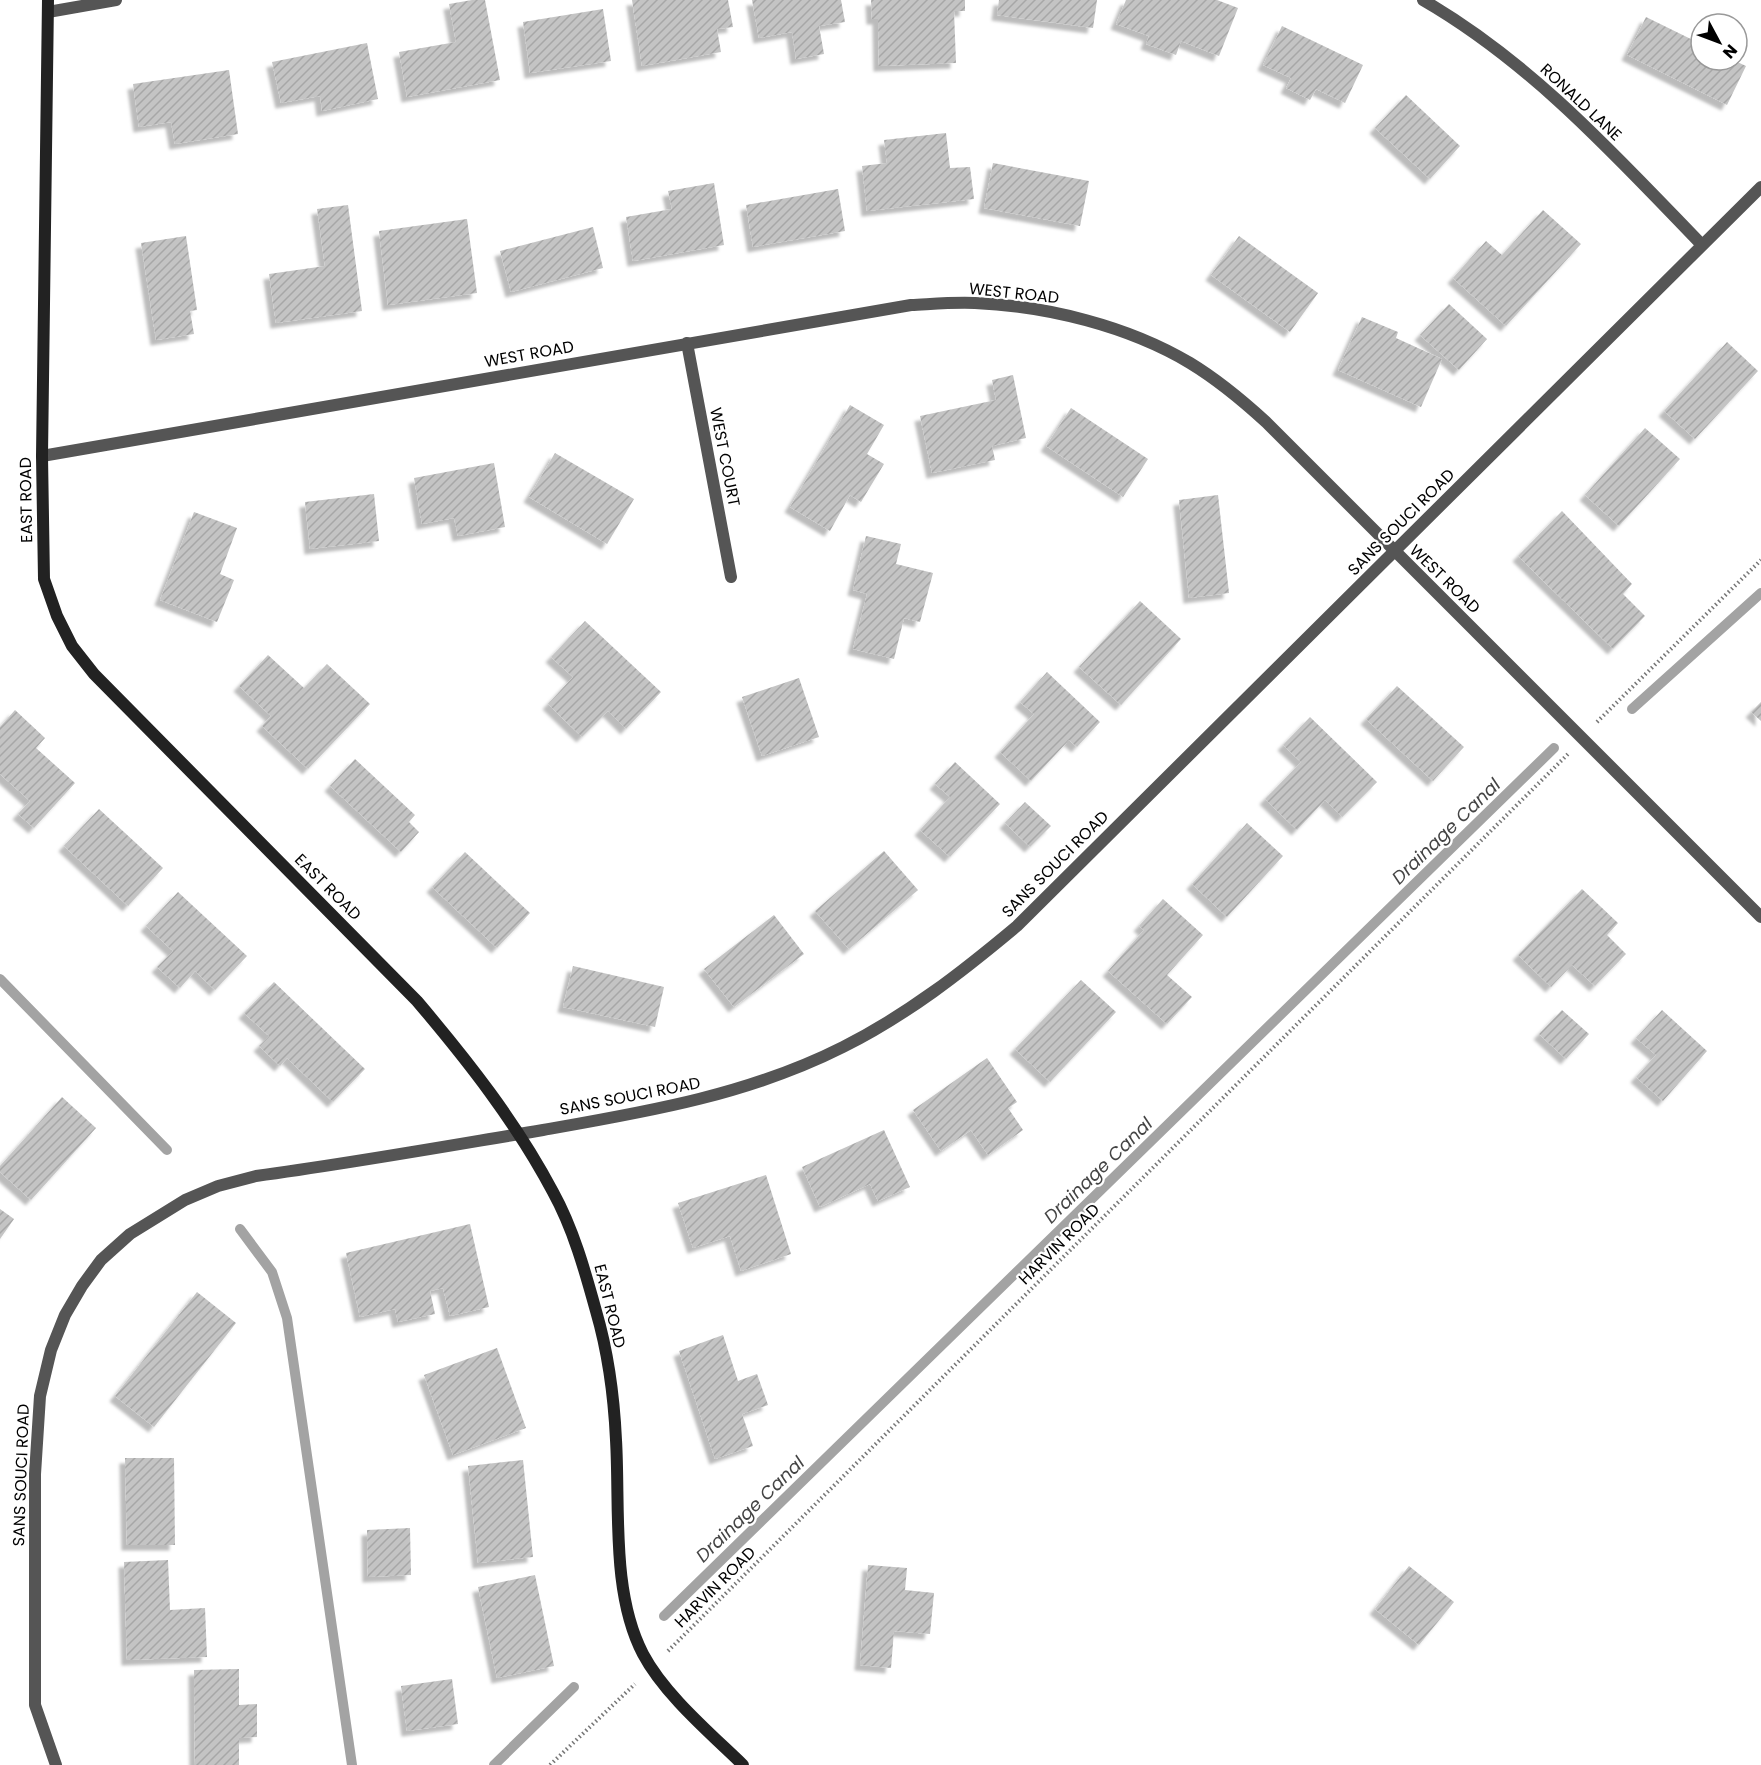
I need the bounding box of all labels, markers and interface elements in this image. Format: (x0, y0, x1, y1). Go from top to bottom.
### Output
north arrow (1689, 12, 1749, 72)
text: N (1717, 39, 1743, 64)
street label: RONALD LANE (1535, 58, 1627, 146)
street label: WEST ROAD (968, 277, 1060, 309)
street label: WEST ROAD (482, 335, 576, 373)
street label: WEST COURT (704, 406, 746, 509)
street label: EAST ROAD (14, 457, 38, 543)
street label: SANS SOUCI ROAD (1342, 463, 1460, 581)
street label: WEST ROAD (1404, 539, 1486, 619)
water label: Drainage Canal (1386, 772, 1506, 890)
street label: SANS SOUCI ROAD (996, 805, 1114, 923)
street label: EAST ROAD (290, 849, 366, 925)
street label: SANS SOUCI ROAD (558, 1071, 702, 1121)
water label: Drainage Canal (1038, 1111, 1158, 1229)
street label: HARVIN ROAD (1013, 1198, 1105, 1290)
street label: EAST ROAD (588, 1262, 632, 1350)
street label: SANS SOUCI ROAD (7, 1403, 35, 1547)
water label: Drainage Canal (690, 1450, 810, 1568)
street label: HARVIN ROAD (669, 1541, 761, 1633)

